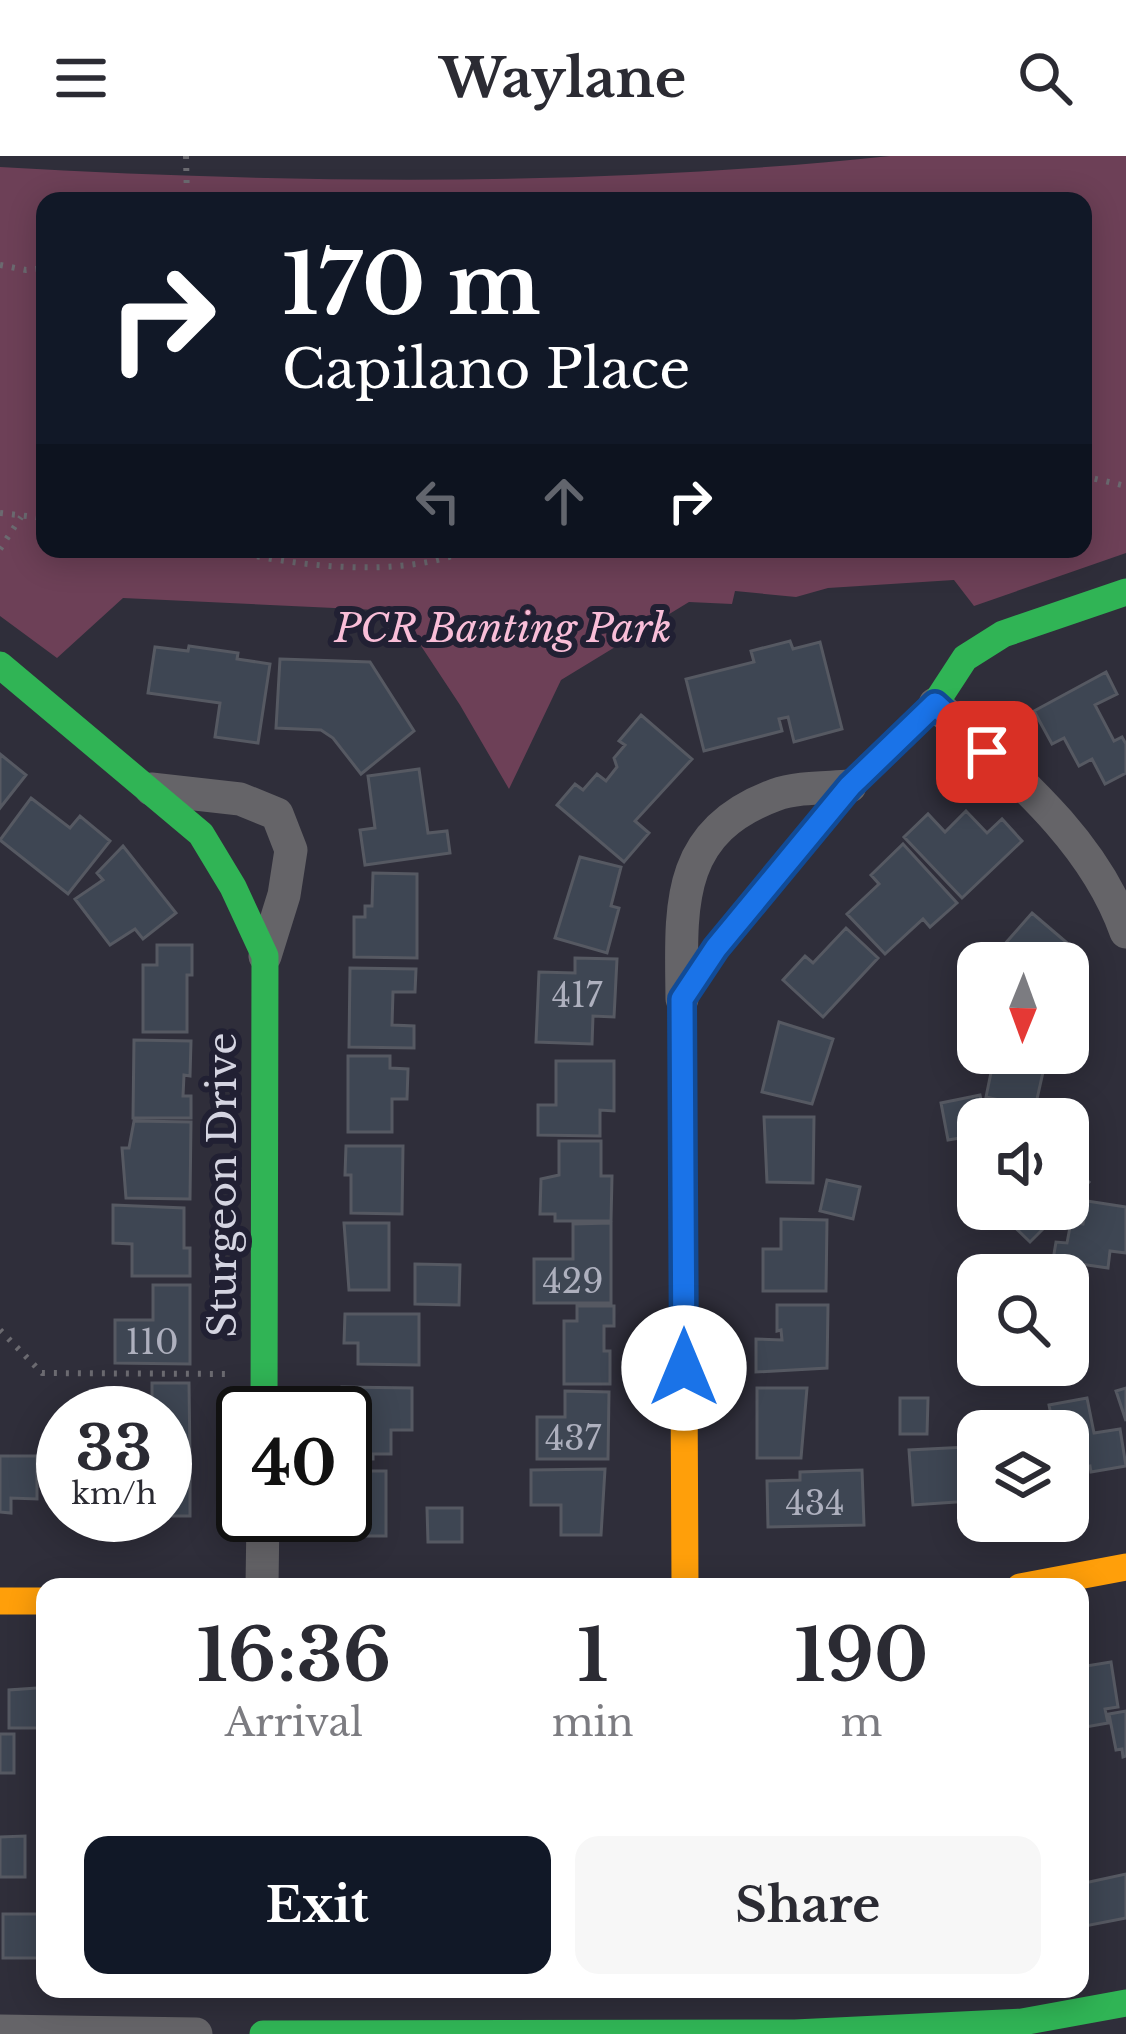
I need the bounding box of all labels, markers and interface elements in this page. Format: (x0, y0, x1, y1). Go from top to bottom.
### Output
icon: menu (48, 45, 114, 111)
text: Waylane (440, 45, 686, 112)
icon: search (1012, 45, 1078, 111)
text: 170 m (282, 233, 541, 337)
icon: right (84, 240, 240, 396)
text: Capilano Place (282, 336, 690, 403)
icon: left (405, 468, 471, 534)
icon: ahead (531, 468, 597, 534)
icon: right (657, 468, 723, 534)
park label: PCR Banting Park (333, 604, 672, 653)
pin (936, 701, 1038, 803)
icon: arrive (954, 719, 1020, 785)
north arrow (957, 942, 1089, 1074)
map controls (957, 942, 1089, 1542)
house number: 417 (552, 975, 603, 1016)
street label: Sturgeon Drive (198, 1033, 247, 1337)
button: sound (957, 1098, 1089, 1230)
button: search (957, 1254, 1089, 1386)
house number: 429 (543, 1261, 603, 1302)
position arrow (621, 1305, 747, 1431)
house number: 110 (126, 1322, 179, 1363)
speed limit sign: 40 (216, 1386, 372, 1542)
button: layers (957, 1410, 1089, 1542)
text: 33 (76, 1412, 152, 1486)
house number: 437 (545, 1418, 602, 1459)
text: km/h (71, 1475, 157, 1512)
house number: 434 (786, 1483, 844, 1524)
text: 16:36 (196, 1611, 391, 1700)
text: 1 (577, 1611, 608, 1700)
text: 190 (794, 1611, 928, 1700)
text: Arrival (225, 1698, 363, 1747)
text: min (552, 1698, 634, 1747)
text: m (840, 1698, 882, 1747)
button: Exit (84, 1836, 551, 1974)
button: Share (575, 1836, 1041, 1974)

